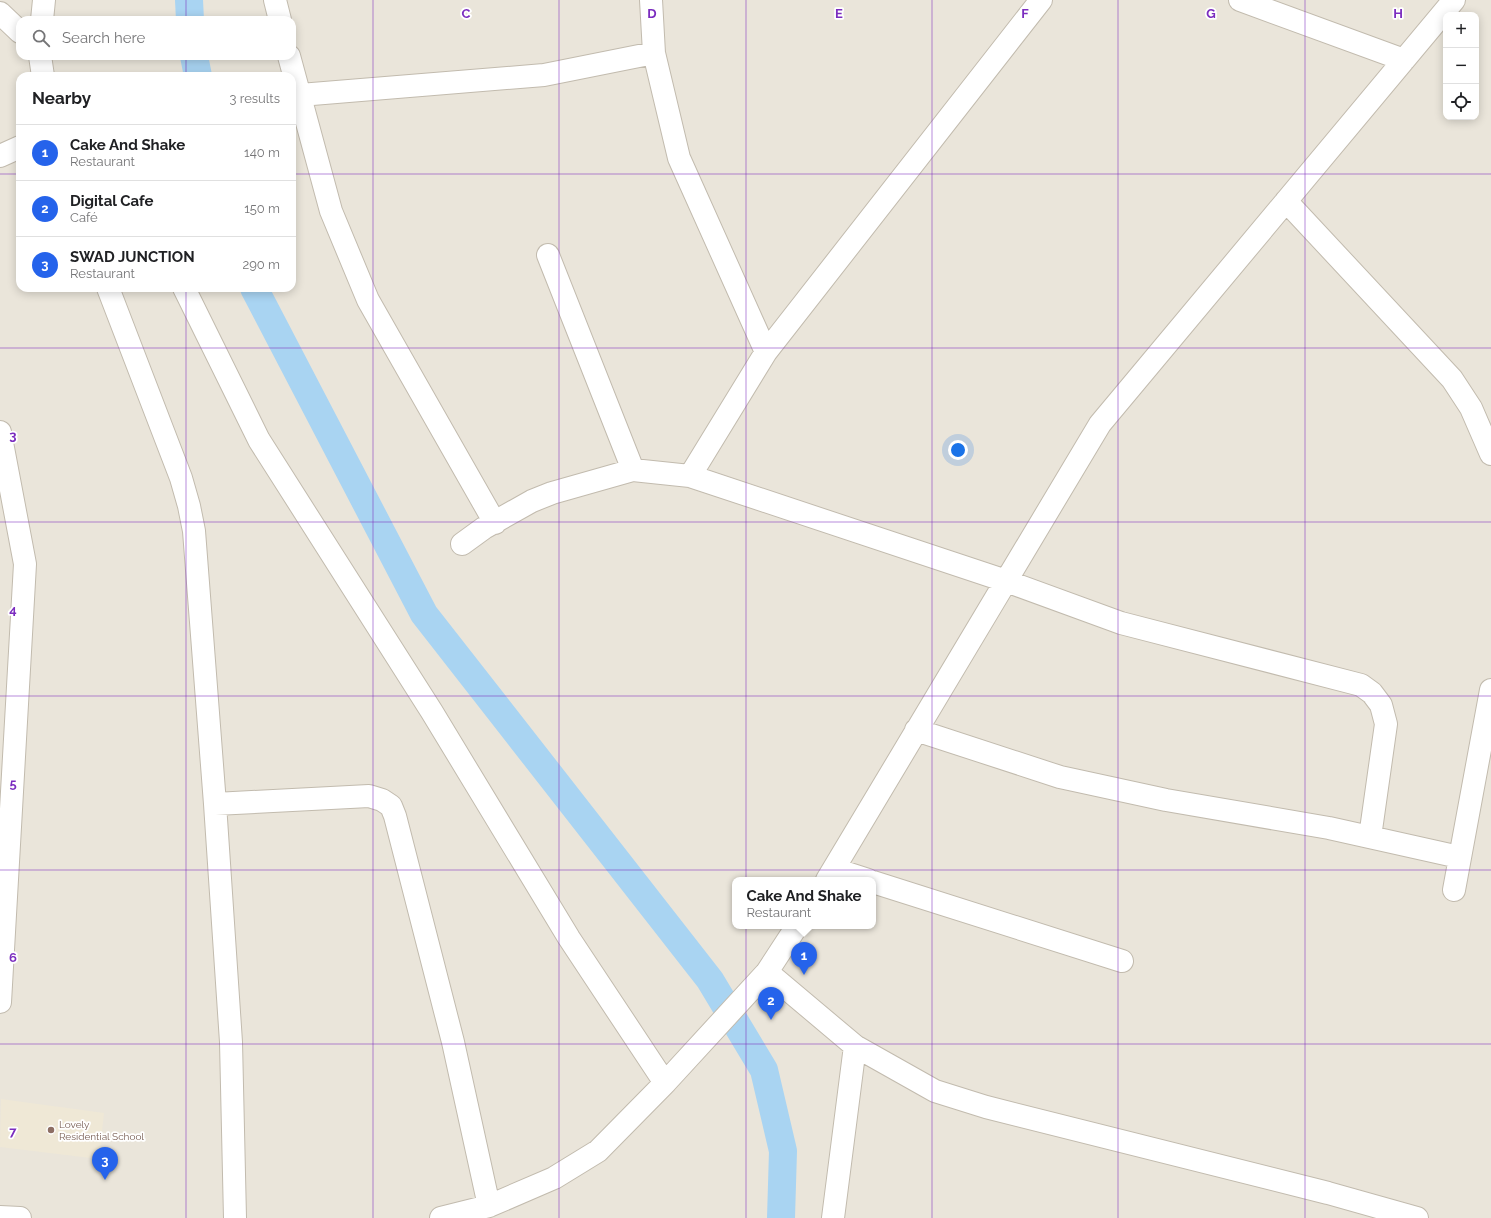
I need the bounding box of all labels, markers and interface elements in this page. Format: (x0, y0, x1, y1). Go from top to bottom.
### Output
text: C (462, 6, 471, 21)
text: D (647, 6, 657, 21)
text: E (835, 6, 843, 21)
text: F (1021, 6, 1029, 21)
text: G (1206, 6, 1216, 21)
text: H (1393, 6, 1403, 21)
map controls (1443, 12, 1479, 120)
button: + (1443, 12, 1479, 48)
search box (16, 16, 296, 60)
icon: search (30, 27, 52, 49)
text: Search here (62, 29, 145, 47)
button: − (1443, 48, 1479, 84)
button: locate (1443, 84, 1479, 120)
text: Nearby (32, 88, 91, 108)
text: 3 results (230, 91, 280, 106)
text: Cake And Shake (70, 136, 185, 154)
text: 1 (42, 145, 48, 160)
text: 140 m (244, 145, 280, 160)
text: Restaurant (70, 154, 135, 169)
text: Digital Cafe (70, 192, 154, 210)
text: 2 (41, 201, 49, 216)
text: 150 m (244, 201, 280, 216)
text: Café (70, 210, 98, 225)
text: SWAD JUNCTION (70, 248, 195, 266)
text: 3 (41, 257, 49, 272)
text: 290 m (242, 257, 280, 272)
text: Restaurant (70, 266, 135, 281)
text: 3 (9, 428, 17, 443)
your location (948, 440, 968, 460)
text: 4 (9, 602, 17, 617)
text: 5 (9, 776, 17, 791)
popup (732, 877, 876, 929)
text: Cake And Shake (746, 887, 862, 905)
text: Restaurant (746, 905, 811, 920)
pin: 1 (791, 942, 817, 975)
text: 6 (9, 950, 17, 965)
pin: 2 (758, 987, 784, 1020)
place label: Lovely Residential School (59, 1119, 144, 1142)
text: 7 (9, 1124, 17, 1139)
marker: Lovely Residential School (46, 1125, 56, 1135)
pin: 3 (92, 1147, 118, 1180)

